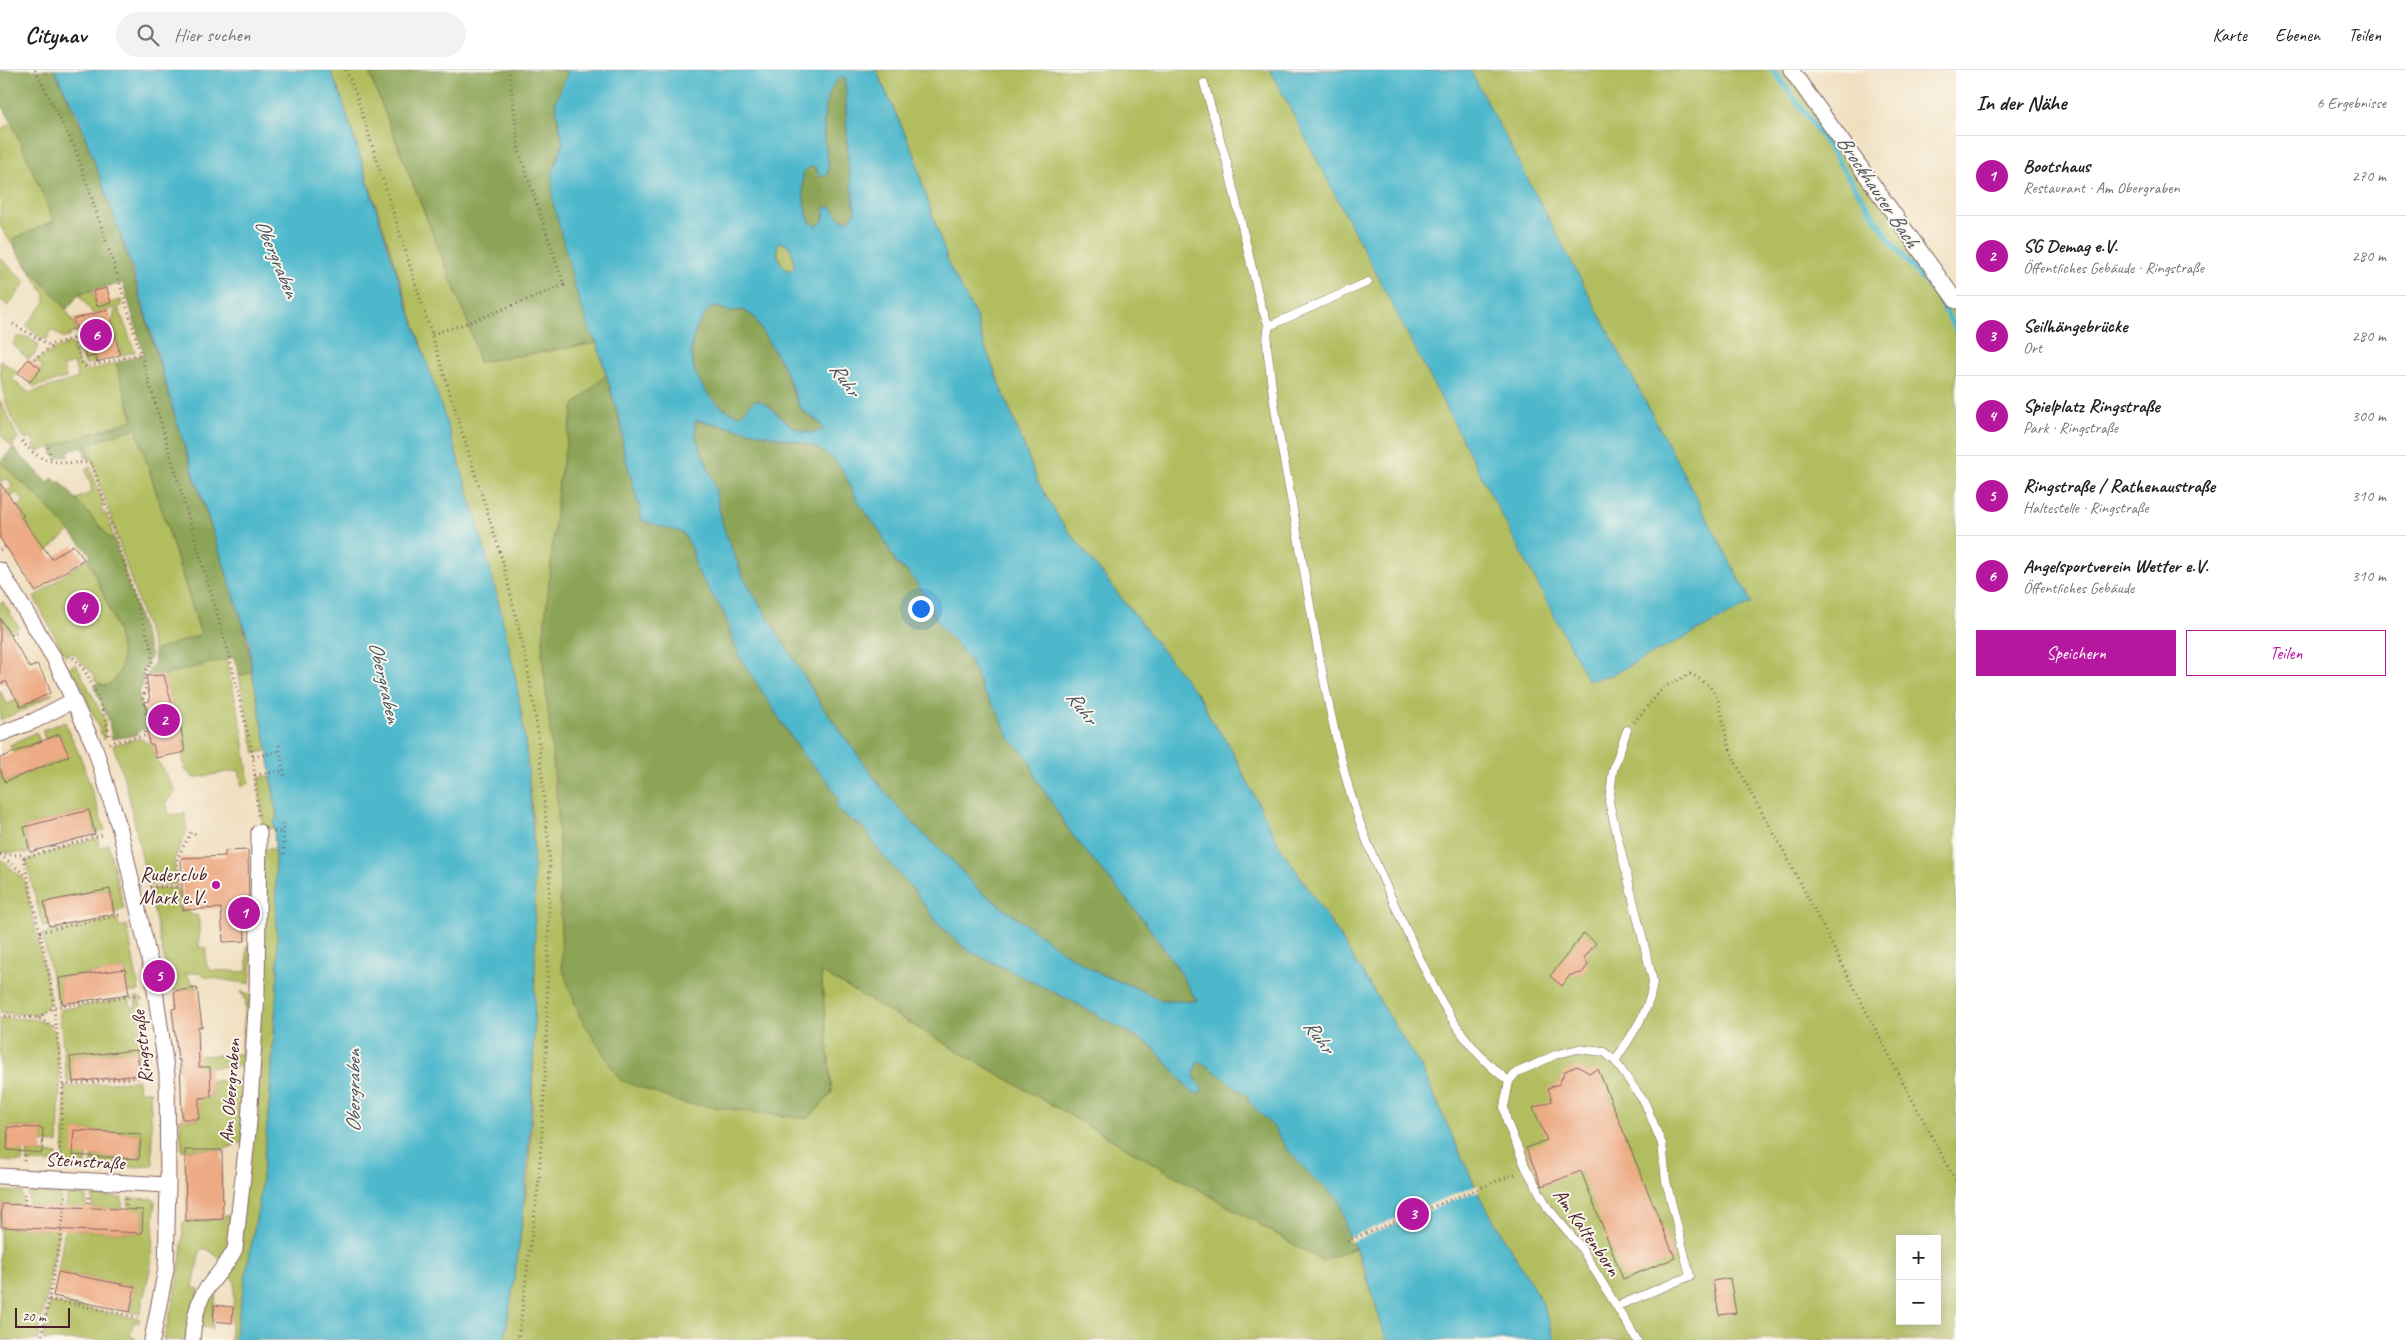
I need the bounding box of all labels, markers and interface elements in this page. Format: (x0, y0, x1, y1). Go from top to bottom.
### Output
search box (116, 12, 466, 57)
text: Citynav (25, 20, 86, 50)
icon: search (134, 21, 162, 49)
text: Hier suchen (174, 23, 250, 47)
text: Karte (2212, 24, 2247, 46)
text: Ebenen (2275, 24, 2320, 46)
text: Teilen (2348, 24, 2381, 46)
text: In der Nähe (1976, 90, 2066, 116)
text: 6 Ergebnisse (2317, 93, 2386, 113)
water label: Brockhauser Bach (1831, 130, 1926, 253)
text: Bootshaus (2023, 154, 2090, 178)
text: 1 (1988, 166, 1996, 186)
text: 270 m (2352, 166, 2386, 186)
text: Restaurant · Am Obergraben (2023, 178, 2180, 198)
water label: Obergraben (249, 215, 306, 304)
text: SG Demag e.V. (2023, 234, 2117, 258)
text: 2 (1988, 246, 1996, 266)
text: 280 m (2352, 246, 2386, 266)
text: Öffentliches Gebäude · Ringstraße (2023, 258, 2204, 278)
text: Seilhängebrücke (2023, 314, 2127, 338)
pin: 6 (80, 316, 112, 354)
text: 3 (1988, 326, 1996, 346)
text: 280 m (2352, 326, 2386, 346)
text: Ort (2023, 338, 2042, 358)
water label: Ruhr (824, 357, 868, 404)
text: Spielplatz Ringstraße (2023, 394, 2160, 418)
text: 4 (1988, 406, 1996, 426)
text: 300 m (2352, 406, 2386, 426)
text: Park · Ringstraße (2023, 418, 2118, 438)
text: Ringstraße / Rathenaustraße (2023, 474, 2215, 498)
text: 5 (1989, 486, 1995, 506)
text: 310 m (2352, 486, 2386, 506)
text: Haltestelle · Ringstraße (2023, 498, 2148, 518)
text: Angelsportverein Wetter e.V. (2023, 554, 2208, 578)
text: 6 (1988, 566, 1996, 586)
text: 310 m (2352, 566, 2386, 586)
text: Öffentliches Gebäude (2023, 578, 2134, 598)
pin: 4 (67, 589, 99, 627)
your location (908, 596, 934, 622)
button: Speichern (1976, 630, 2176, 676)
button: Teilen (2186, 630, 2386, 676)
water label: Obergraben (363, 639, 408, 728)
water label: Ruhr (1061, 685, 1105, 732)
pin: 2 (148, 701, 180, 739)
place label: Ruderclub Mark e.V. (139, 862, 207, 910)
marker: Ruderclub Mark e.V. (210, 879, 222, 891)
pin: 1 (228, 894, 260, 932)
pin: 5 (143, 957, 175, 995)
street label: Ringstraße (126, 1008, 158, 1085)
water label: Ruhr (1298, 1014, 1342, 1061)
street label: Am Obergraben (214, 1037, 246, 1144)
water label: Obergraben (340, 1047, 366, 1132)
street label: Steinstraße (45, 1146, 127, 1176)
street label: Am Kaltenborn (1548, 1183, 1627, 1282)
pin: 3 (1397, 1195, 1429, 1233)
map controls (1896, 1235, 1941, 1325)
button: + (1896, 1235, 1941, 1280)
button: − (1896, 1280, 1941, 1325)
scale bar (15, 1305, 70, 1328)
text: 20 m (22, 1308, 46, 1325)

